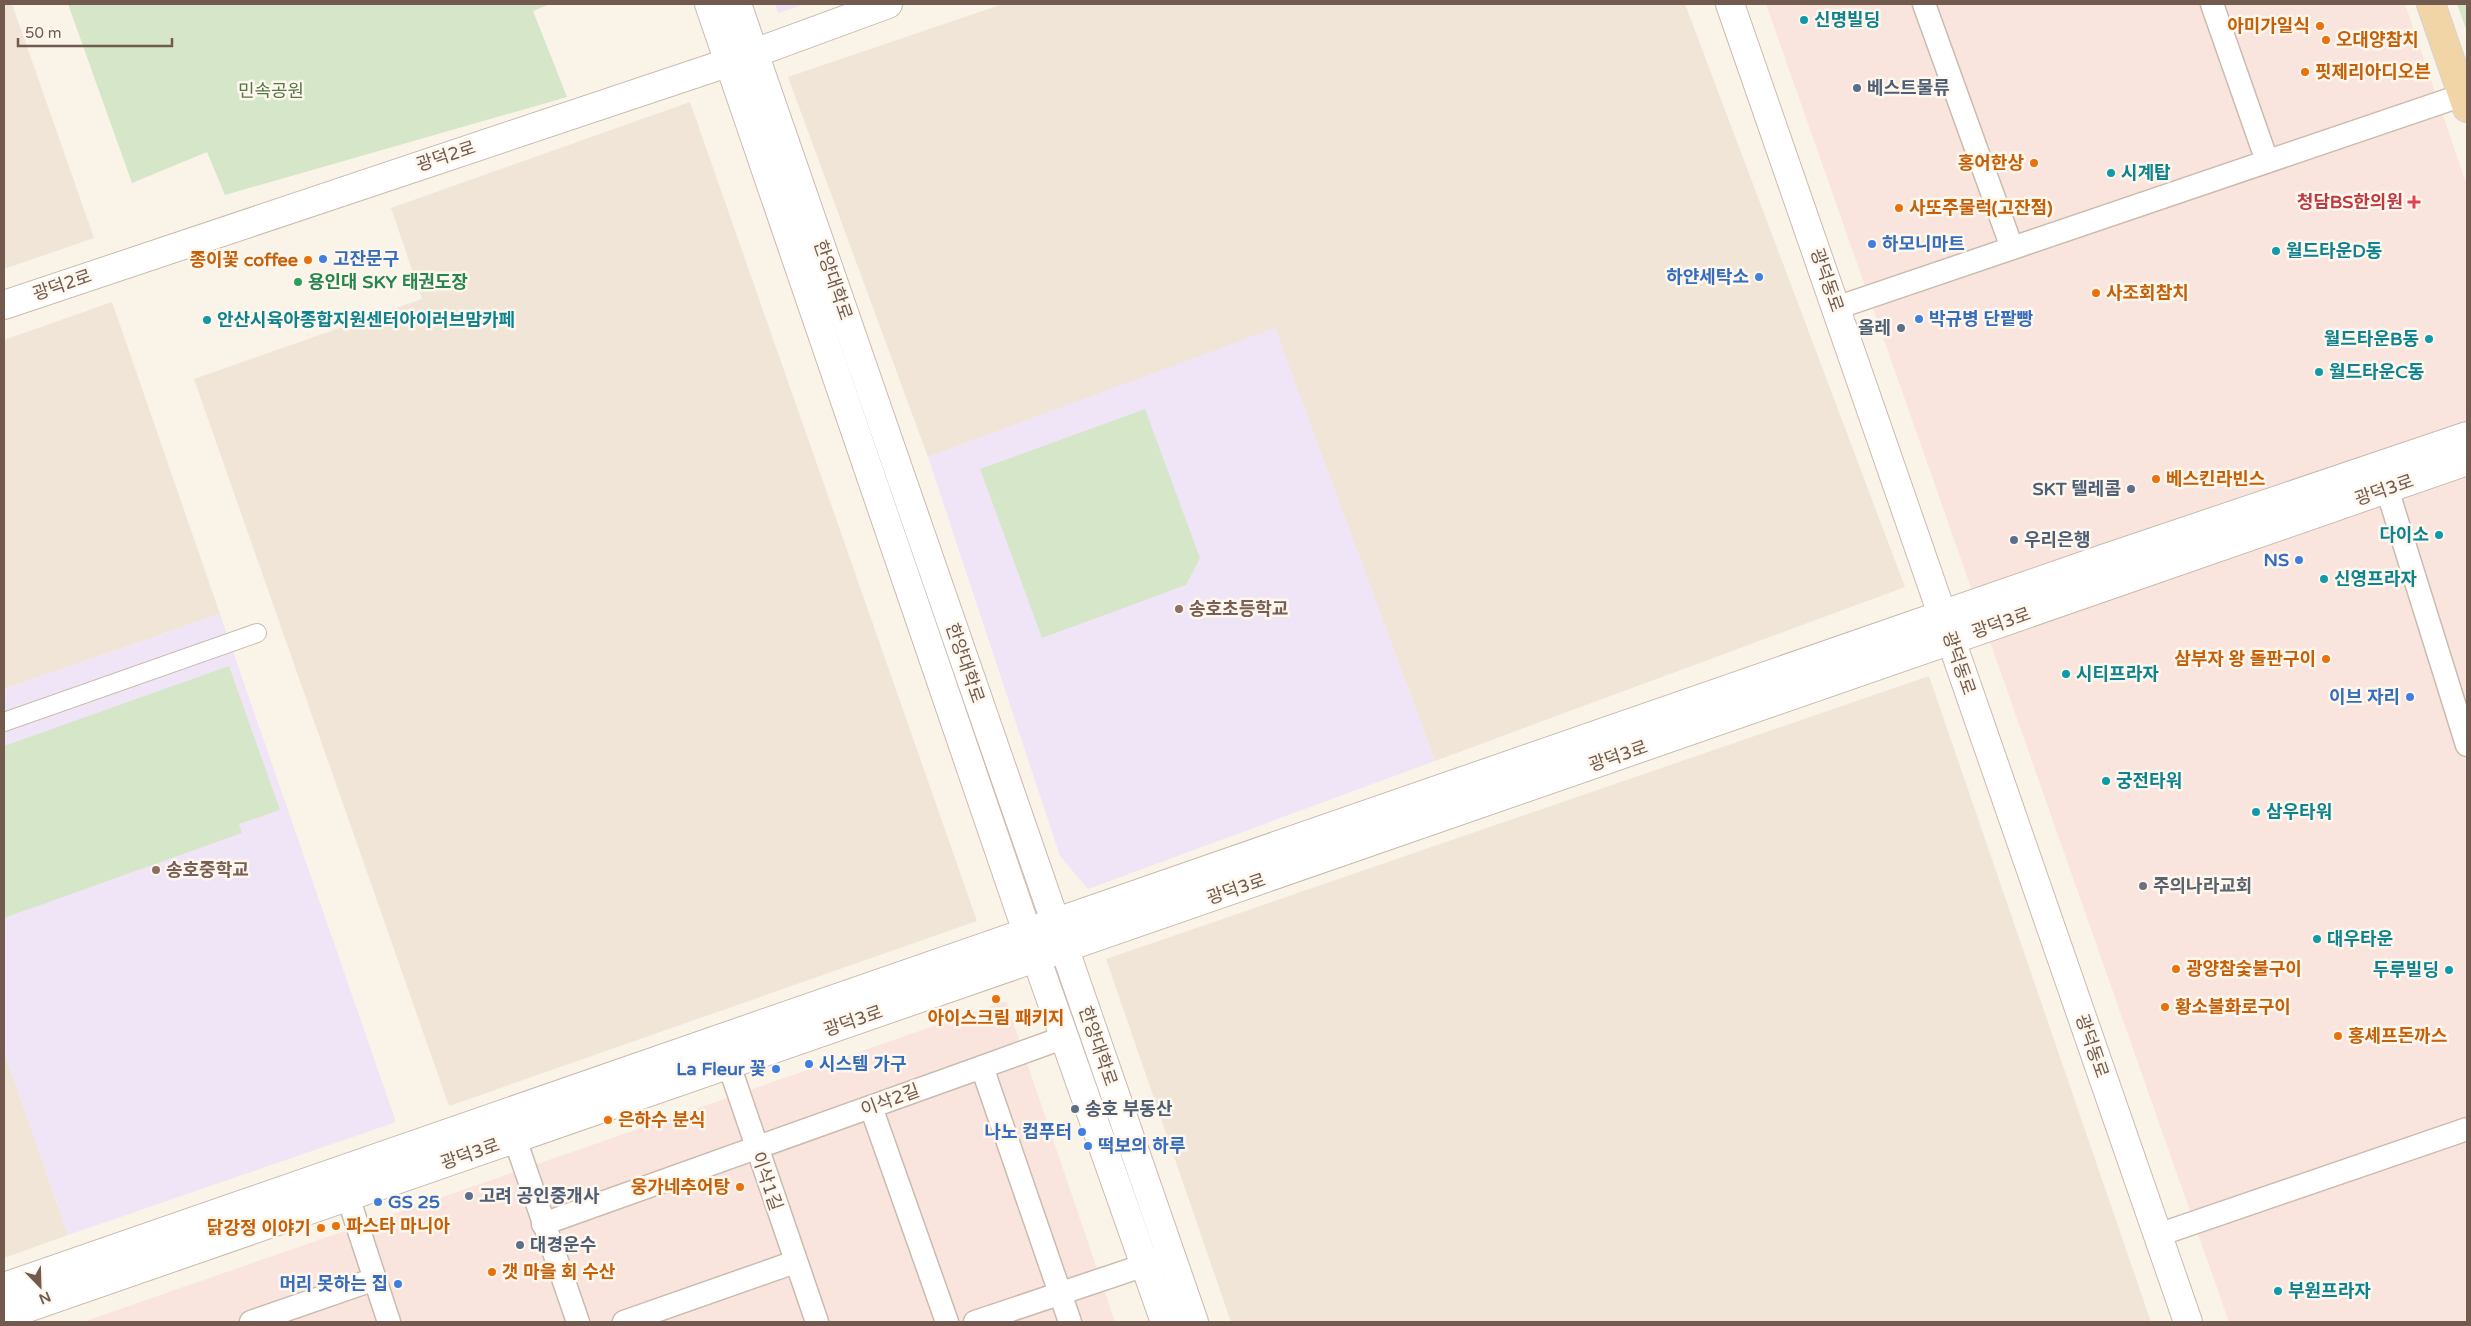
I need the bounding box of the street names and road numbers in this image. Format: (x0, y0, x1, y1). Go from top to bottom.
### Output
street label: 광덕2로 (414, 136, 478, 176)
street label: 한양대학로 (809, 237, 857, 323)
street label: 광덕동로 (1806, 245, 1848, 315)
street label: 광덕2로 (30, 265, 94, 305)
street label: 광덕3로 (2352, 470, 2416, 510)
street label: 광덕3로 (1969, 603, 2033, 643)
street label: 한양대학로 (941, 620, 989, 706)
street label: 광덕동로 (1938, 628, 1980, 698)
street label: 광덕3로 (1586, 736, 1650, 776)
street label: 광덕3로 (1204, 869, 1268, 909)
street label: 광덕3로 (821, 1001, 885, 1041)
street label: 한양대학로 (1074, 1003, 1122, 1089)
street label: 광덕동로 (2071, 1011, 2113, 1081)
street label: 이삭2길 (858, 1079, 922, 1121)
street label: 광덕3로 (438, 1134, 502, 1174)
street label: 이삭1길 (747, 1149, 787, 1213)

